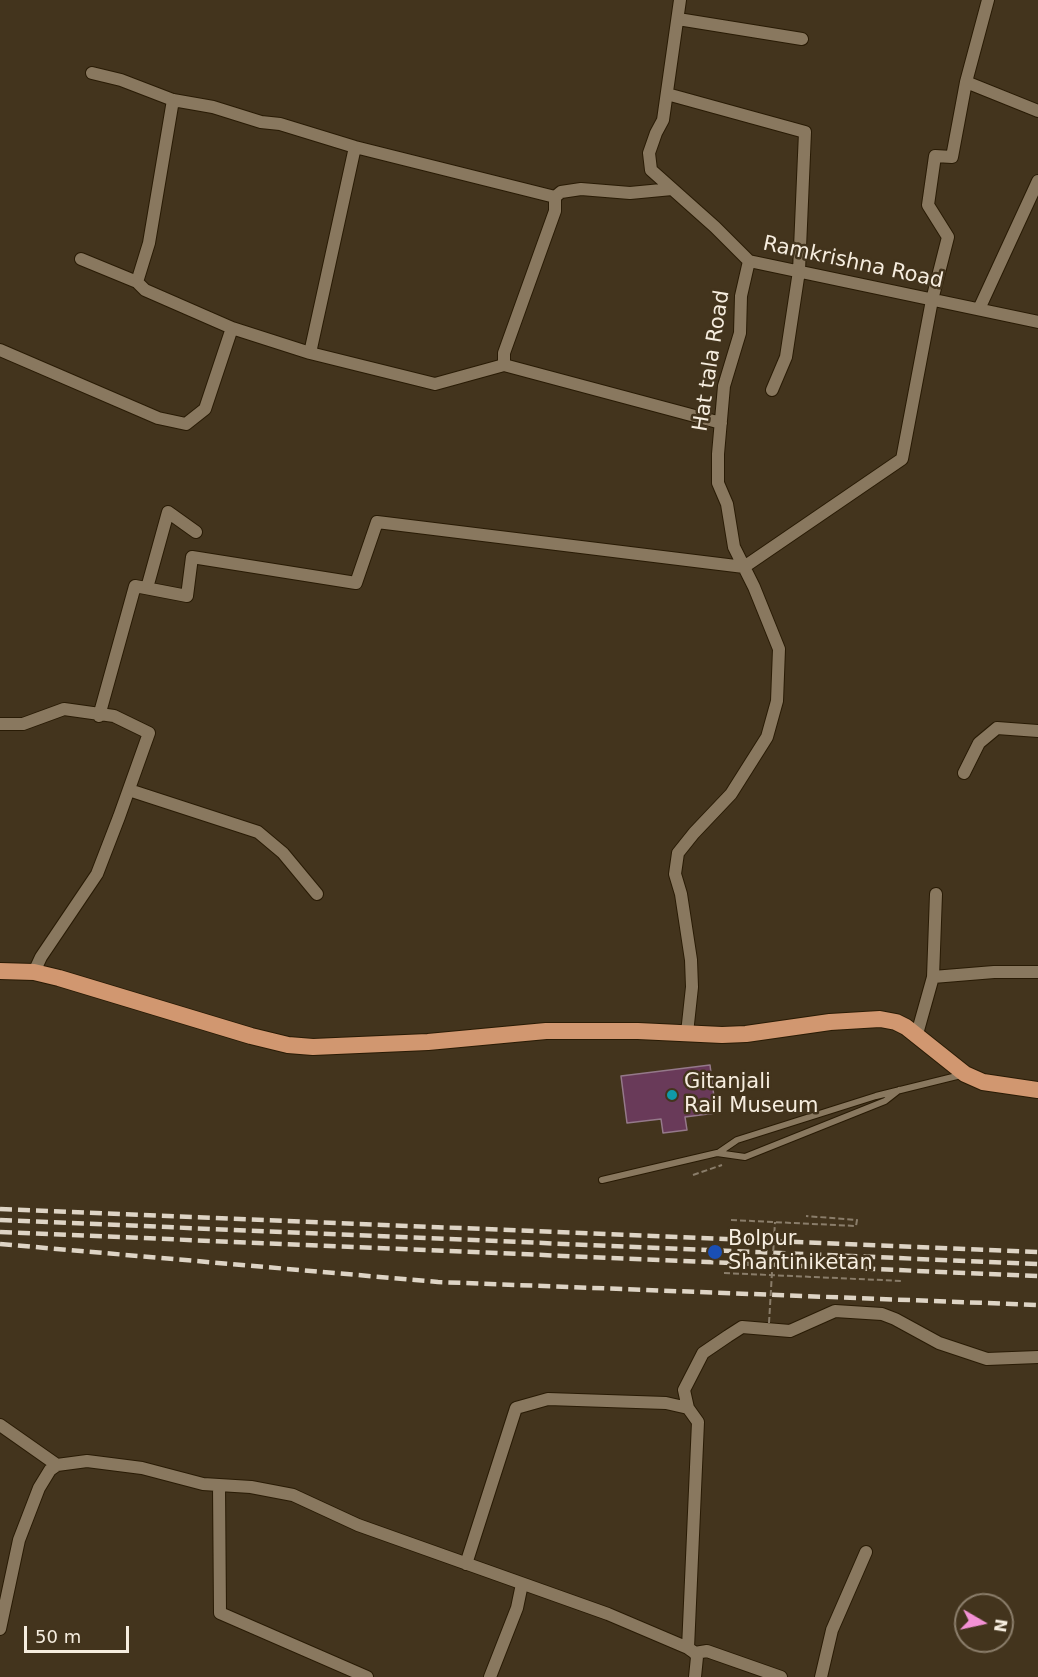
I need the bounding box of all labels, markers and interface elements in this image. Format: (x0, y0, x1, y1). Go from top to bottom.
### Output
street label: Ramkrishna Road (760, 232, 946, 294)
street label: Hat tala Road (688, 289, 736, 433)
place label: Gitanjali Rail Museum (684, 1070, 818, 1120)
marker: Gitanjali Rail Museum (665, 1088, 679, 1102)
place label: Bolpur Shantiniketan (728, 1227, 873, 1277)
marker: Bolpur Shantiniketan (706, 1243, 724, 1261)
north arrow (954, 1593, 1014, 1653)
scale bar (27, 1614, 132, 1652)
text: N (990, 1617, 1011, 1634)
text: 50 m (35, 1626, 81, 1647)

